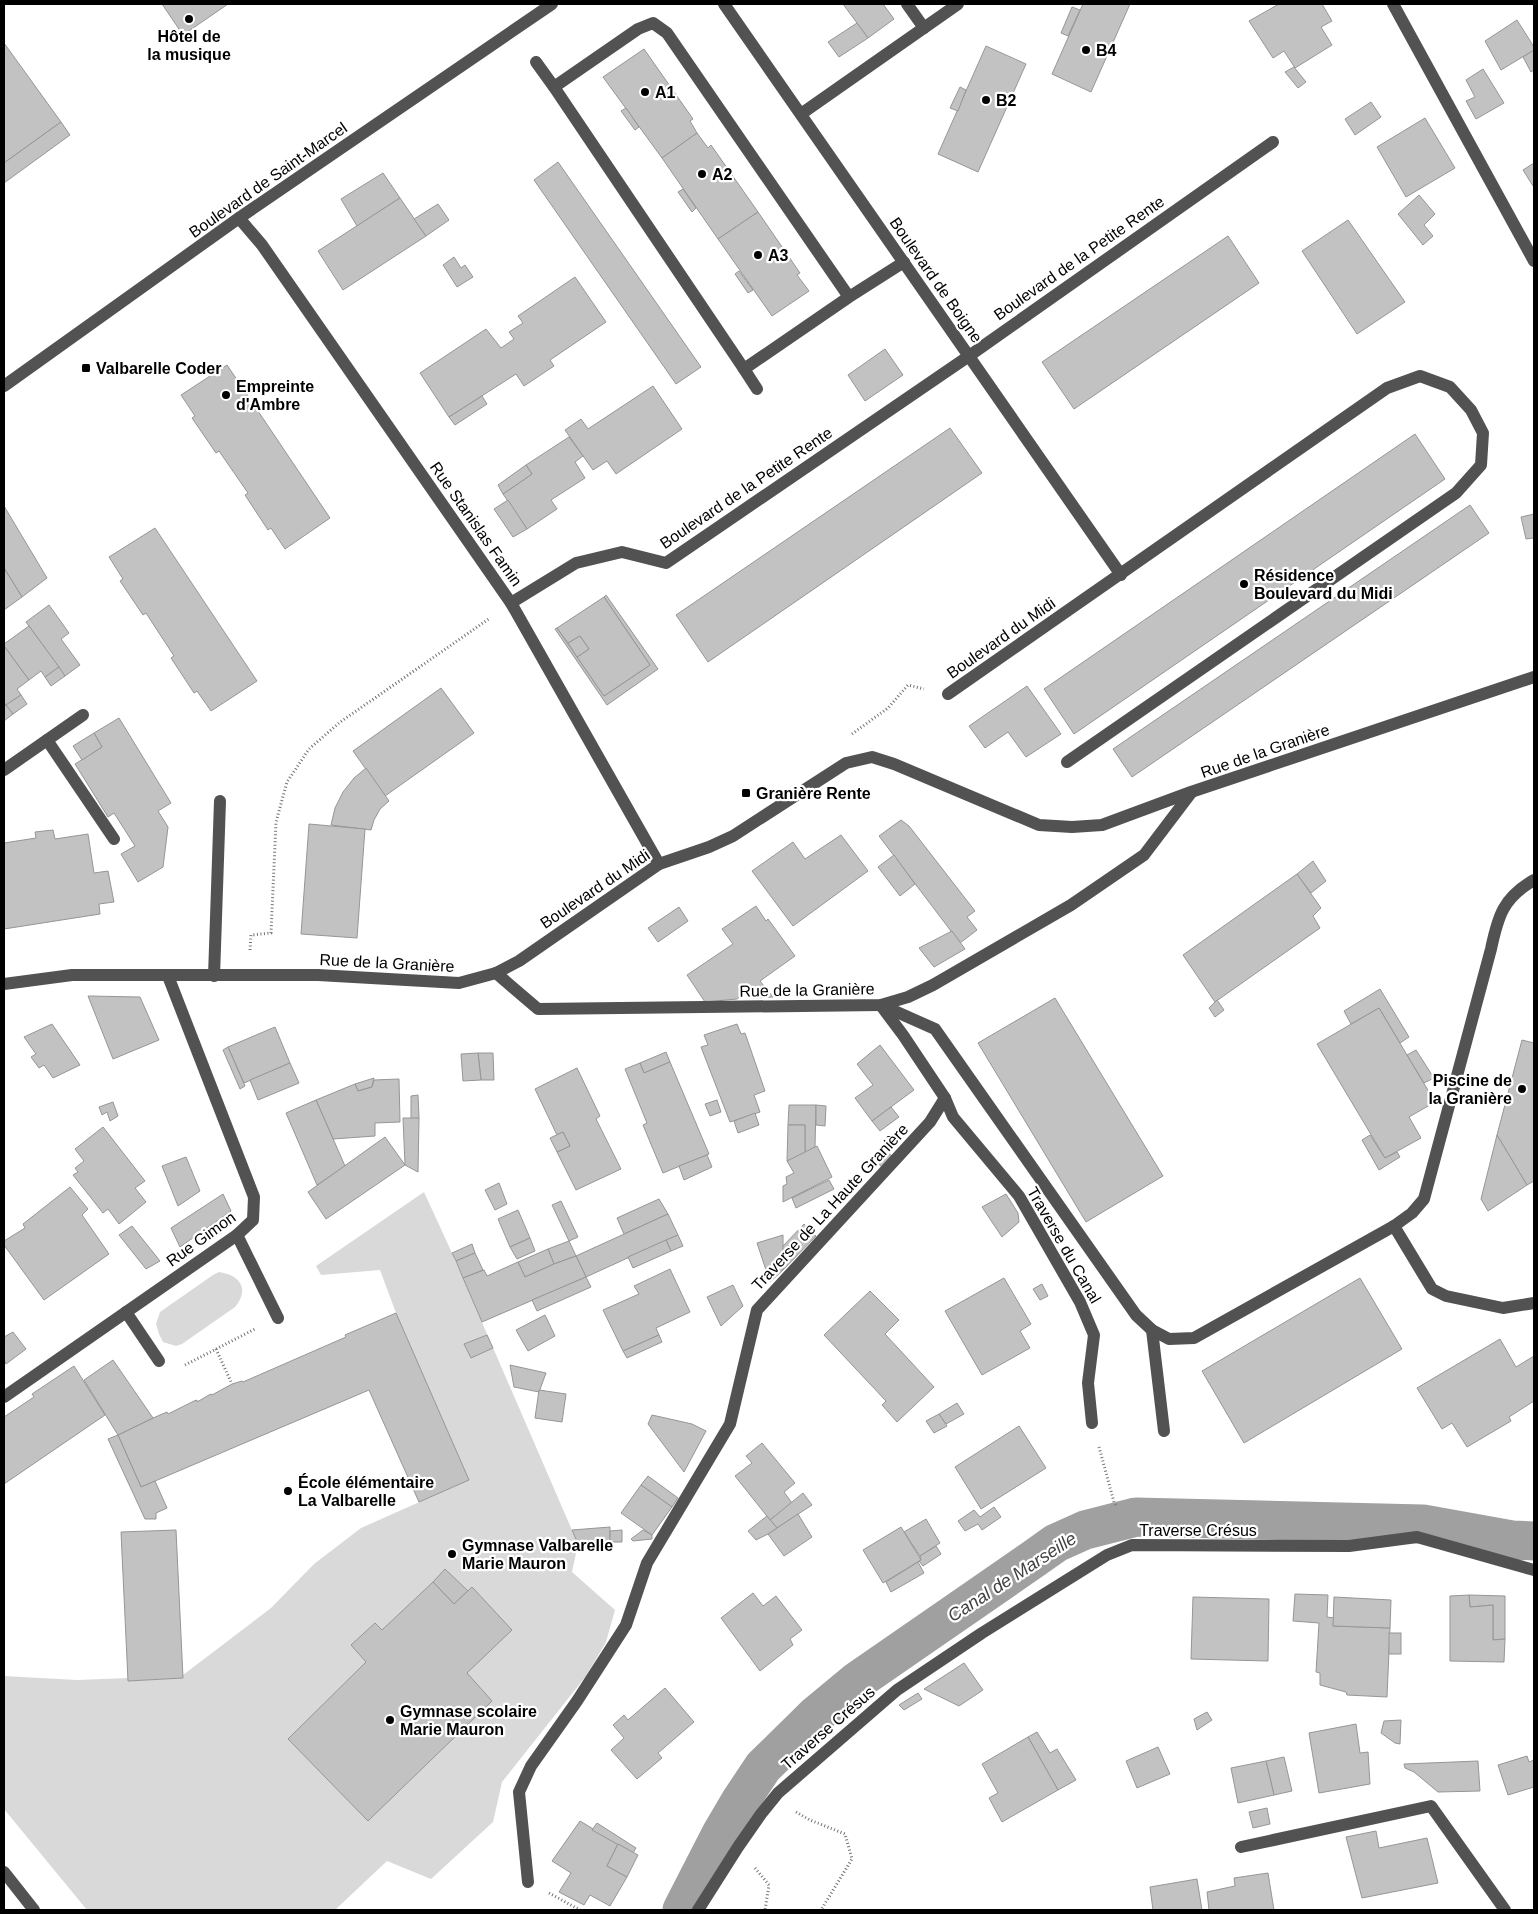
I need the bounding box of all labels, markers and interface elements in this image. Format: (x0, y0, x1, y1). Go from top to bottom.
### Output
marker: Hôtel de la musique (183, 13, 195, 25)
place label: Hôtel de la musique (147, 28, 231, 63)
place label: B4 (1096, 42, 1117, 59)
marker: B4 (1080, 44, 1092, 56)
place label: A1 (655, 84, 676, 101)
marker: A1 (639, 86, 651, 98)
place label: B2 (996, 92, 1017, 109)
marker: B2 (980, 94, 992, 106)
street label: Boulevard de Saint-Marcel (186, 119, 350, 241)
place label: A2 (712, 166, 733, 183)
marker: A2 (696, 168, 708, 180)
street label: Boulevard de la Petite Rente (991, 193, 1167, 323)
street label: Boulevard de Boigne (886, 214, 986, 346)
place label: A3 (768, 247, 789, 264)
marker: A3 (752, 249, 764, 261)
place label: Valbarelle Coder (96, 360, 221, 377)
marker: Valbarelle Coder (80, 362, 92, 374)
place label: Empreinte d'Ambre (236, 378, 314, 413)
marker: Empreinte d'Ambre (220, 389, 232, 401)
street label: Boulevard de la Petite Rente (657, 424, 835, 552)
street label: Rue Stanislas Famin (427, 459, 525, 589)
place label: Résidence Boulevard du Midi (1254, 567, 1393, 602)
marker: Résidence Boulevard du Midi (1238, 578, 1250, 590)
street label: Boulevard du Midi (944, 594, 1058, 682)
street label: Rue de la Granière (1198, 721, 1332, 781)
place label: Granière Rente (756, 785, 871, 802)
marker: Granière Rente (740, 787, 752, 799)
street label: Boulevard du Midi (537, 846, 653, 932)
street label: Rue de la Granière (319, 951, 455, 975)
street label: Rue de la Granière (739, 980, 875, 1000)
place label: Piscine de la Granière (1428, 1072, 1512, 1107)
marker: Piscine de la Granière (1516, 1083, 1528, 1095)
street label: Traverse de La Haute Granière (748, 1120, 912, 1294)
street label: Traverse du Canal (1024, 1184, 1104, 1306)
street label: Rue Gimon (163, 1208, 239, 1270)
place label: École élémentaire La Valbarelle (298, 1473, 434, 1509)
marker: École élémentaire La Valbarelle (282, 1485, 294, 1497)
street label: Traverse Crésus (1139, 1522, 1257, 1539)
water label: Canal de Marseille (944, 1528, 1080, 1626)
place label: Gymnase Valbarelle Marie Mauron (462, 1537, 613, 1572)
marker: Gymnase Valbarelle Marie Mauron (446, 1548, 458, 1560)
street label: Traverse Crésus (778, 1683, 878, 1773)
place label: Gymnase scolaire Marie Mauron (400, 1703, 537, 1738)
marker: Gymnase scolaire Marie Mauron (384, 1714, 396, 1726)

